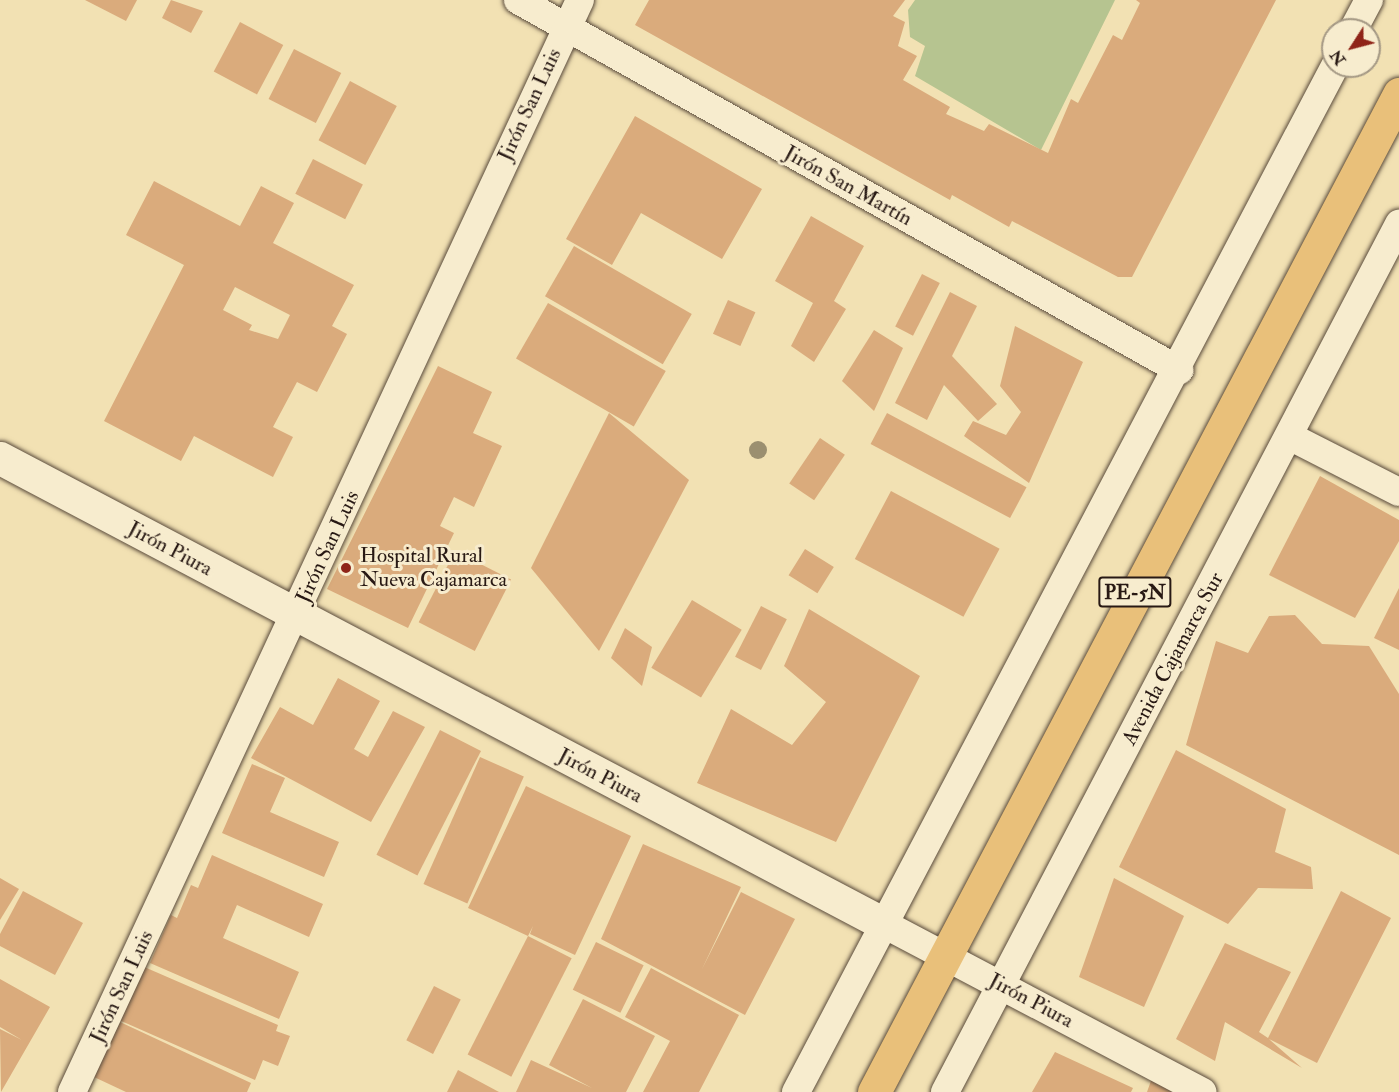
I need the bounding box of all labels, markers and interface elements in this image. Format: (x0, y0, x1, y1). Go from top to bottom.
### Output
north arrow (1321, 18, 1381, 78)
street label: Jirón San Luis (493, 45, 567, 165)
text: N (1326, 46, 1350, 69)
street label: Jirón San Martín (780, 140, 916, 232)
street label: Jirón San Luis (291, 487, 365, 607)
street label: Jirón Piura (123, 516, 217, 582)
place label: Hospital Rural Nueva Cajamarca (360, 543, 507, 593)
marker: Hospital Rural Nueva Cajamarca (337, 559, 355, 577)
street label: Avenida Cajamarca Sur (1117, 568, 1229, 750)
road number: PE-5N (1098, 575, 1172, 609)
street label: Jirón Piura (553, 743, 647, 809)
street label: Jirón San Luis (85, 927, 159, 1047)
street label: Jirón Piura (984, 968, 1078, 1034)

